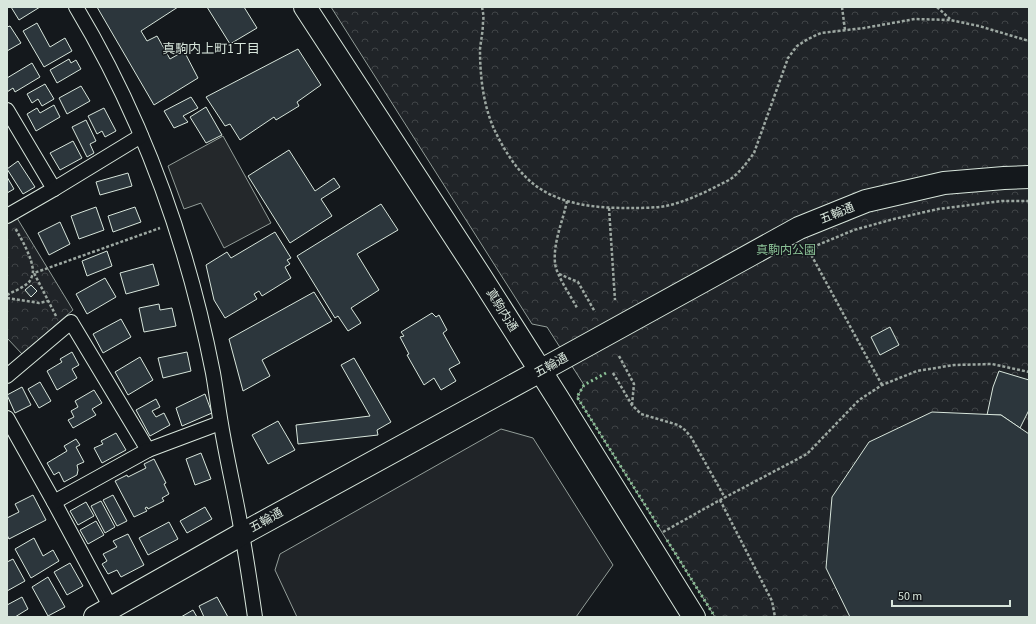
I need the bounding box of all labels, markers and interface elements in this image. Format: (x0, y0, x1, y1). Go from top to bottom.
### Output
district label: 真駒内上町1丁目 (162, 40, 260, 58)
street label: 五輪通 (817, 199, 857, 228)
park label: 真駒内公園 (756, 242, 816, 259)
street label: 真駒内通 (482, 285, 522, 335)
street label: 五輪通 (531, 349, 571, 382)
street label: 五輪通 (246, 504, 286, 537)
scale bar (892, 582, 1010, 608)
text: 50 m (898, 588, 922, 605)

